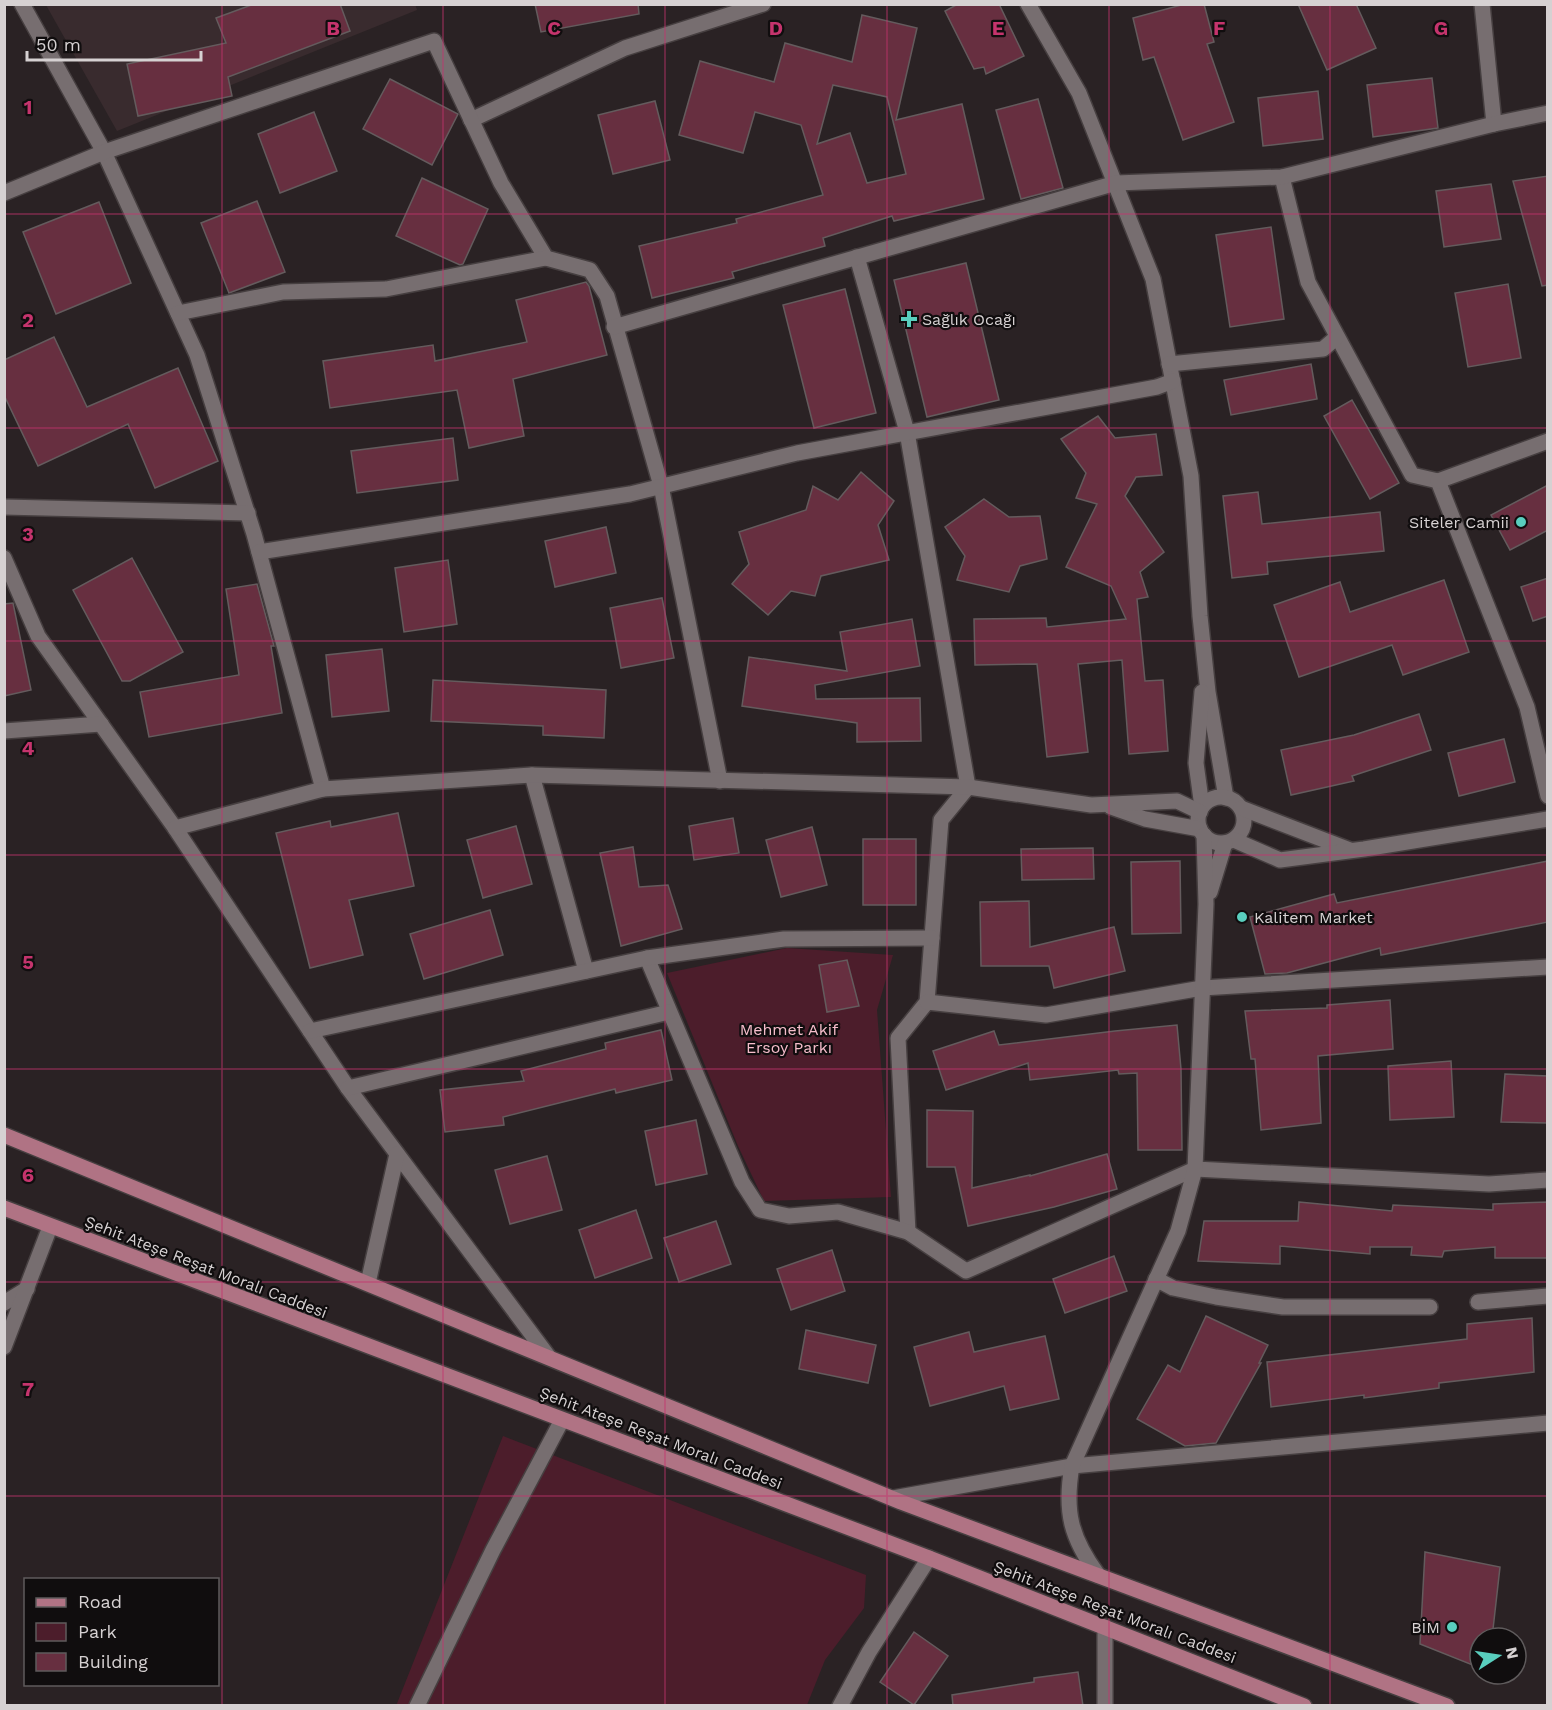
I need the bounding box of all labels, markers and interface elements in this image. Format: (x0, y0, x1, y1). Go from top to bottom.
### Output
text: B (326, 16, 340, 40)
text: C (547, 16, 561, 40)
text: D (769, 16, 783, 40)
text: E (992, 16, 1004, 40)
text: F (1213, 16, 1225, 40)
text: G (1434, 16, 1448, 40)
scale bar (27, 24, 201, 62)
text: 50 m (36, 34, 81, 55)
text: 1 (24, 95, 32, 119)
text: 2 (22, 308, 34, 332)
marker: Sağlık Ocağı (900, 310, 918, 328)
place label: Sağlık Ocağı (922, 310, 1016, 329)
place label: Siteler Camii (1409, 513, 1509, 532)
marker: Siteler Camii (1514, 515, 1528, 529)
text: 3 (22, 522, 34, 546)
text: 4 (22, 736, 35, 760)
place label: Kalitem Market (1254, 908, 1373, 927)
marker: Kalitem Market (1235, 910, 1249, 924)
text: 5 (22, 950, 34, 974)
park label: Mehmet Akif Ersoy Parkı (740, 1020, 839, 1057)
text: 6 (22, 1163, 34, 1187)
street label: Şehit Ateşe Reşat Moralı Caddesi (82, 1212, 330, 1322)
text: 7 (22, 1377, 34, 1401)
street label: Şehit Ateşe Reşat Moralı Caddesi (537, 1383, 785, 1493)
street label: Şehit Ateşe Reşat Moralı Caddesi (991, 1557, 1239, 1667)
legend (24, 1578, 219, 1686)
text: Road (78, 1591, 122, 1612)
place label: BİM (1411, 1618, 1440, 1637)
marker: BİM (1445, 1620, 1459, 1634)
text: Park (78, 1621, 117, 1642)
north arrow (1468, 1626, 1528, 1686)
text: N (1502, 1645, 1523, 1661)
text: Building (78, 1651, 148, 1672)

